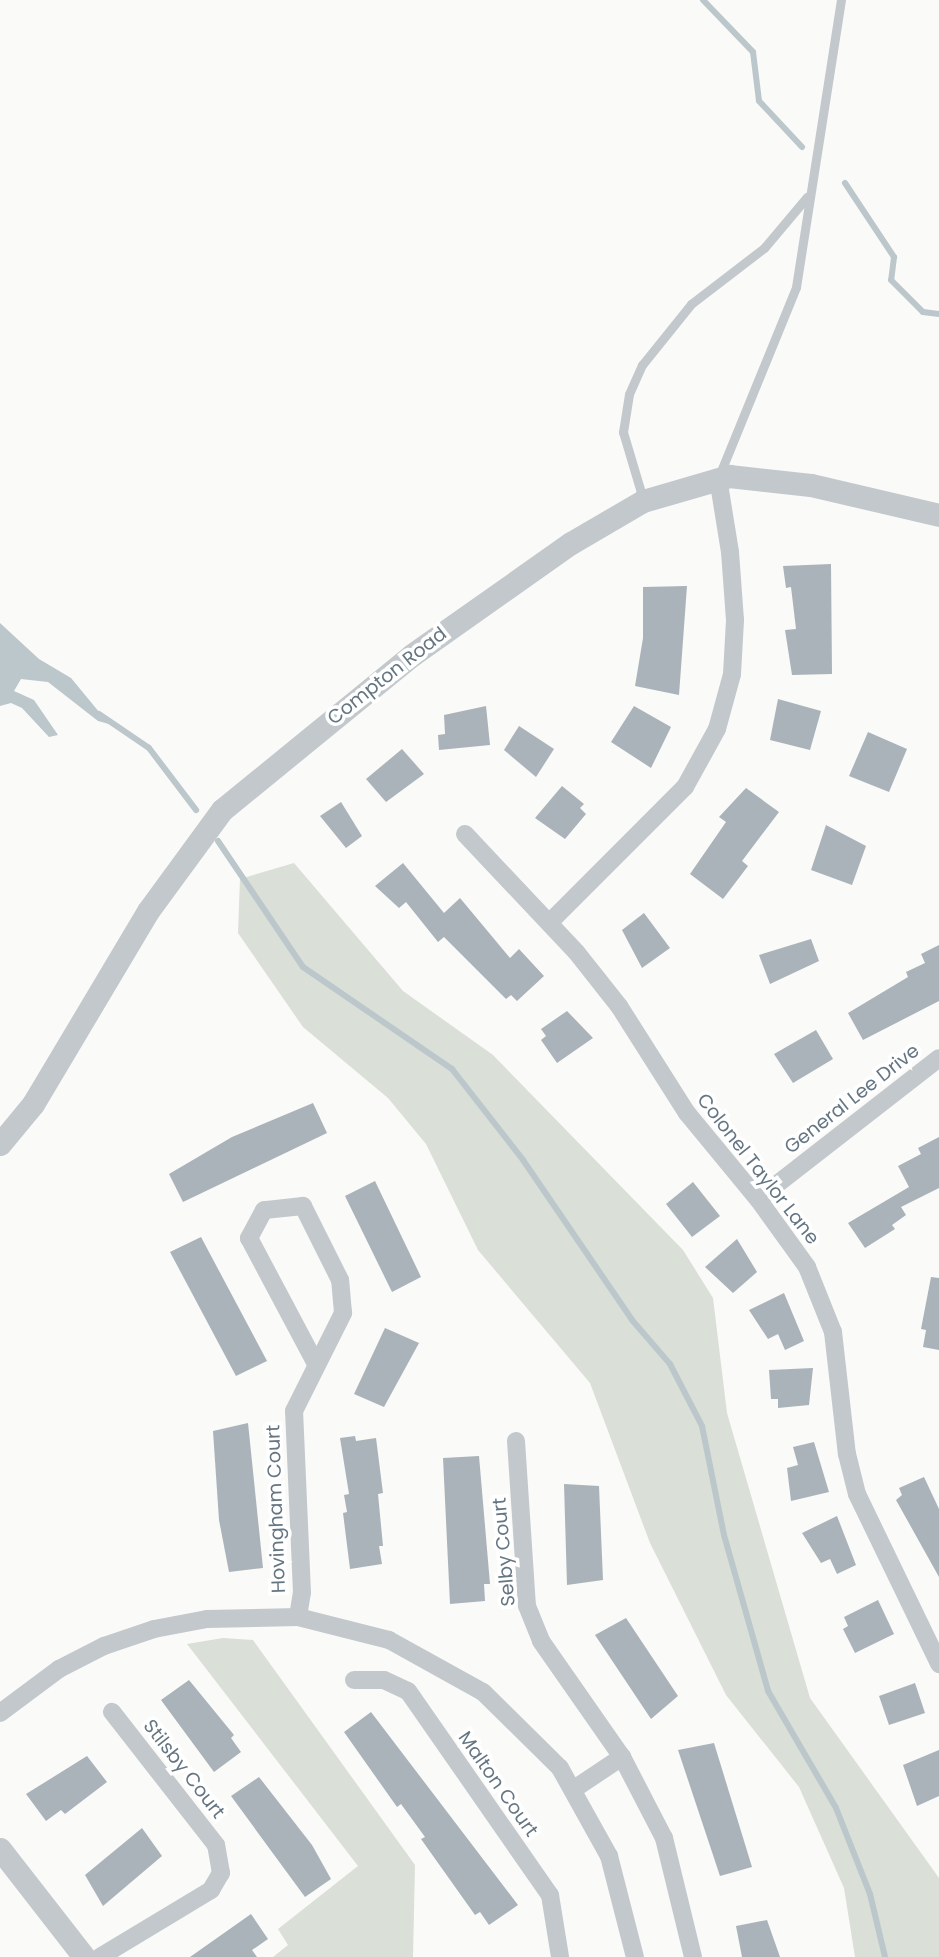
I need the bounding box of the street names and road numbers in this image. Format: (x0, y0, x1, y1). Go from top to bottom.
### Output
street label: Compton Road (323, 622, 451, 730)
street label: General Lee Drive (780, 1039, 924, 1159)
street label: Colonel Taylor Lane (692, 1089, 824, 1249)
street label: Hovingham Court (262, 1425, 290, 1593)
street label: Selby Court (488, 1497, 520, 1607)
street label: Stilsby Court (138, 1715, 230, 1823)
street label: Malton Court (453, 1727, 543, 1841)

